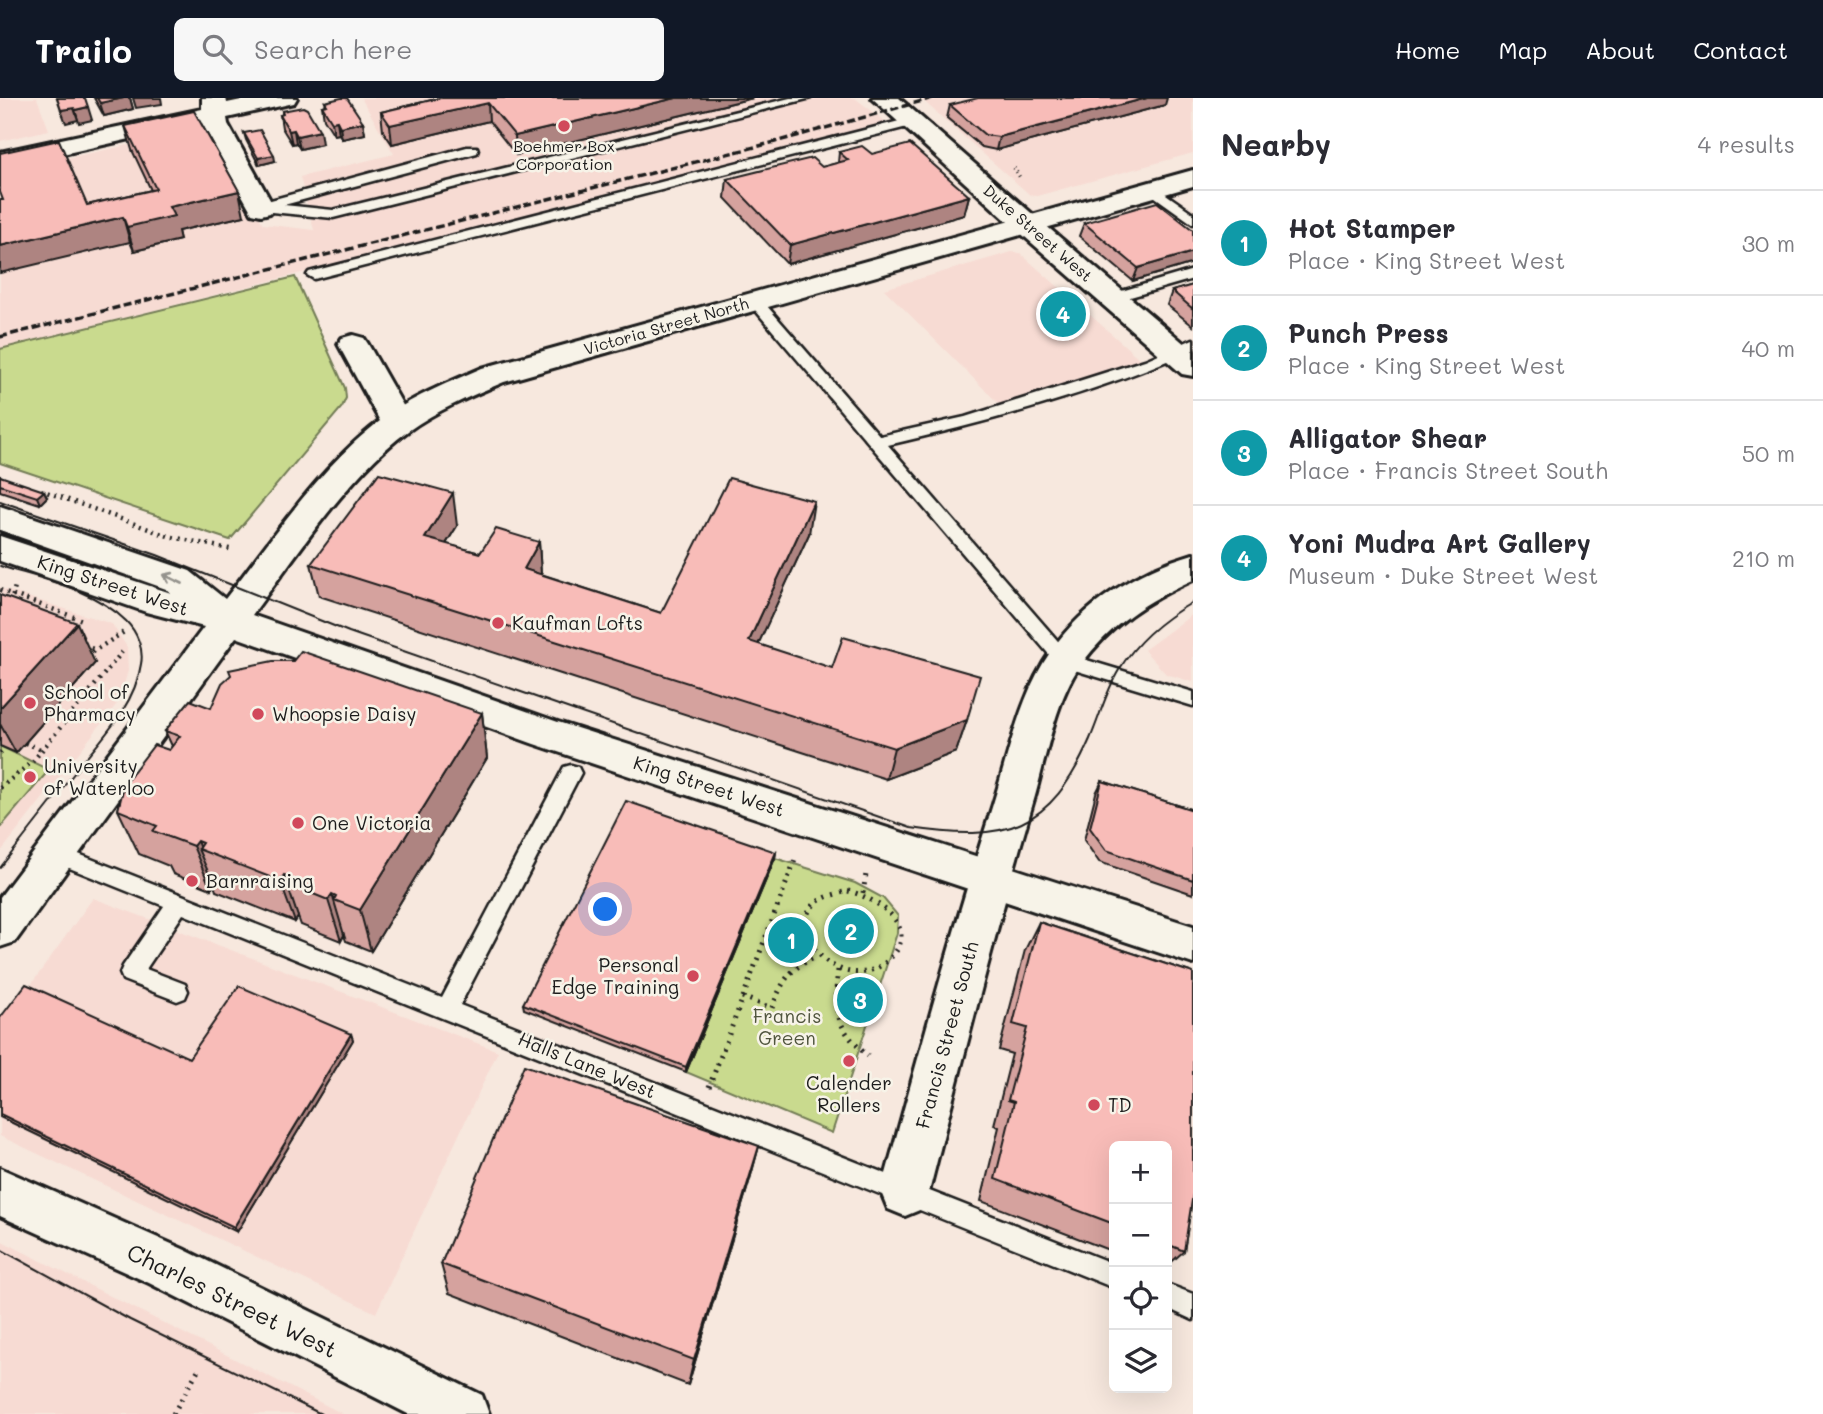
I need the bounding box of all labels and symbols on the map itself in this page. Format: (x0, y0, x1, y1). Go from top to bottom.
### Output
marker: Boehmer Box Corporation (556, 118, 572, 134)
place label: Boehmer Box Corporation (513, 135, 615, 174)
street label: Duke Street West (979, 179, 1097, 286)
pin: 4 (1040, 288, 1086, 340)
street label: Victoria Street North (581, 292, 751, 359)
street label: King Street West (34, 548, 192, 621)
one-way arrow (163, 572, 184, 585)
place label: Kaufman Lofts (512, 610, 643, 635)
marker: Kaufman Lofts (490, 615, 506, 631)
place label: School of Pharmacy (44, 679, 136, 726)
marker: School of Pharmacy (22, 695, 38, 711)
place label: Whoopsie Daisy (272, 701, 416, 726)
marker: Whoopsie Daisy (250, 706, 266, 722)
street label: King Street West (630, 749, 788, 822)
place label: University of Waterloo (44, 753, 154, 800)
marker: University of Waterloo (22, 769, 38, 785)
place label: One Victoria (312, 810, 431, 835)
marker: One Victoria (290, 815, 306, 831)
place label: Barnraising (206, 868, 313, 893)
marker: Barnraising (184, 873, 200, 889)
your location (588, 892, 622, 926)
pin: 2 (828, 905, 874, 957)
pin: 1 (768, 914, 814, 966)
street label: Francis Street South (909, 939, 984, 1131)
place label: Personal Edge Training (552, 952, 679, 999)
marker: Personal Edge Training (685, 968, 701, 984)
pin: 3 (837, 974, 883, 1026)
park label: Francis Green (753, 1003, 821, 1050)
street label: Halls Lane West (515, 1026, 660, 1104)
marker: Calender Rollers (841, 1053, 857, 1069)
place label: Calender Rollers (806, 1070, 892, 1117)
place label: TD (1108, 1092, 1132, 1117)
marker: TD (1086, 1097, 1102, 1113)
street label: Charles Street West (122, 1236, 342, 1364)

